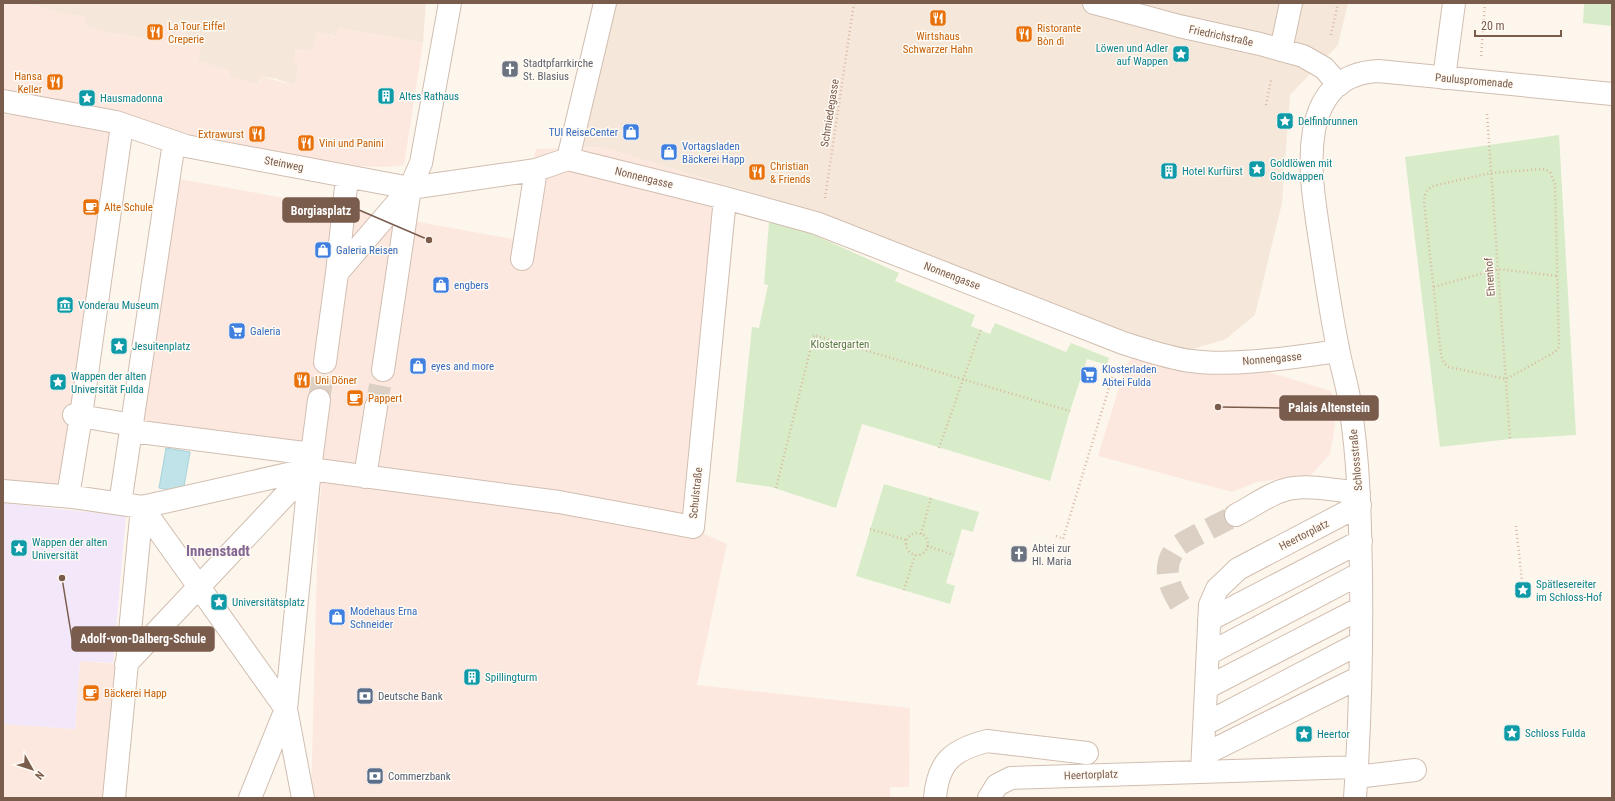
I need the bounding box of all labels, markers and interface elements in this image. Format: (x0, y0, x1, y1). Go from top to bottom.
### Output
restaurant icon: Wirtshaus Schwarzer Hahn (928, 8, 948, 28)
scale bar (1475, 12, 1561, 38)
text: 20 m (1481, 19, 1505, 33)
place label: La Tour Eiffel Creperie (168, 20, 225, 46)
restaurant icon: La Tour Eiffel Creperie (145, 22, 165, 42)
place label: Ristorante Bòn dì (1037, 22, 1081, 48)
street label: Friedrichstraße (1188, 23, 1254, 49)
restaurant icon: Ristorante Bòn dì (1014, 24, 1034, 44)
place label: Wirtshaus Schwarzer Hahn (903, 30, 973, 56)
place label: Löwen und Adler auf Wappen (1096, 42, 1169, 68)
place icon: Löwen und Adler auf Wappen (1171, 44, 1191, 64)
place label: Stadtpfarrkirche St. Blasius (523, 57, 593, 83)
church icon: Stadtpfarrkirche St. Blasius (500, 59, 520, 79)
place label: Hansa Keller (14, 70, 43, 96)
street label: Pauluspromenade (1434, 71, 1514, 91)
restaurant icon: Hansa Keller (45, 72, 65, 92)
street label: Schmiedegasse (818, 78, 842, 148)
building icon: Altes Rathaus (376, 86, 396, 106)
place icon: Hausmadonna (77, 88, 97, 108)
place label: Altes Rathaus (399, 90, 459, 103)
place label: Hausmadonna (100, 92, 163, 105)
place icon: Delfinbrunnen (1275, 111, 1295, 131)
place label: Delfinbrunnen (1298, 115, 1358, 128)
shop icon: TUI ReiseCenter (621, 122, 641, 142)
restaurant icon: Extrawurst (247, 124, 267, 144)
place label: TUI ReiseCenter (549, 126, 619, 139)
place label: Extrawurst (198, 128, 244, 141)
restaurant icon: Vini und Panini (296, 133, 316, 153)
place label: Vini und Panini (319, 137, 384, 150)
place label: Vortagsladen Bäckerei Happ (682, 140, 745, 166)
shop icon: Vortagsladen Bäckerei Happ (659, 142, 679, 162)
street label: Steinweg (263, 154, 305, 174)
place label: Goldlöwen mit Goldwappen (1270, 157, 1332, 183)
place icon: Goldlöwen mit Goldwappen (1247, 159, 1267, 179)
place label: Christian & Friends (770, 160, 811, 186)
building icon: Hotel Kurfürst (1159, 161, 1179, 181)
restaurant icon: Christian & Friends (747, 162, 767, 182)
street label: Nonnengasse (614, 165, 674, 191)
place label: Hotel Kurfürst (1182, 165, 1243, 178)
cafe icon: Alte Schule (81, 197, 101, 217)
callout: Borgiasplatz (283, 198, 359, 222)
place label: Alte Schule (104, 201, 153, 214)
text: Borgiasplatz (291, 204, 351, 218)
shop icon: Galeria Reisen (313, 240, 333, 260)
place label: Galeria Reisen (336, 244, 398, 257)
street label: Ehrenhof (1482, 257, 1498, 297)
street label: Nonnengasse (922, 259, 982, 293)
shop icon: engbers (431, 275, 451, 295)
place label: engbers (454, 279, 489, 292)
museum icon: Vonderau Museum (55, 295, 75, 315)
place label: Vonderau Museum (78, 299, 159, 312)
supermarket icon: Galeria (227, 321, 247, 341)
place label: Galeria (250, 325, 281, 338)
place icon: Jesuitenplatz (109, 336, 129, 356)
park label: Klostergarten (811, 338, 869, 351)
place label: Jesuitenplatz (132, 340, 191, 353)
street label: Nonnengasse (1242, 350, 1302, 368)
shop icon: eyes and more (408, 356, 428, 376)
place label: eyes and more (431, 360, 494, 373)
place label: Klosterladen Abtei Fulda (1102, 363, 1157, 389)
supermarket icon: Klosterladen Abtei Fulda (1079, 365, 1099, 385)
place label: Wappen der alten Universität Fulda (71, 370, 146, 396)
restaurant icon: Uni Döner (292, 370, 312, 390)
place icon: Wappen der alten Universität Fulda (48, 372, 68, 392)
place label: Uni Döner (315, 374, 358, 387)
cafe icon: Pappert (345, 388, 365, 408)
place label: Pappert (368, 392, 402, 405)
callout: Palais Altenstein (1280, 396, 1378, 420)
text: Palais Altenstein (1288, 401, 1370, 415)
street label: Schlossstraße (1347, 429, 1365, 491)
street label: Schulstraße (687, 467, 705, 519)
street label: Heertorplatz (1277, 517, 1331, 553)
place label: Wappen der alten Universität (32, 536, 107, 562)
place icon: Wappen der alten Universität (9, 538, 29, 558)
district label: Innenstadt (186, 542, 250, 560)
place label: Abtei zur Hl. Maria (1032, 542, 1072, 568)
church icon: Abtei zur Hl. Maria (1009, 544, 1029, 564)
place label: Spätlesereiter im Schloss-Hof (1536, 578, 1603, 604)
place icon: Spätlesereiter im Schloss-Hof (1513, 580, 1533, 600)
place icon: Universitätsplatz (209, 592, 229, 612)
place label: Universitätsplatz (232, 596, 305, 609)
place label: Modehaus Erna Schneider (350, 605, 417, 631)
shop icon: Modehaus Erna Schneider (327, 607, 347, 627)
callout: Adolf-von-Dalberg-Schule (72, 627, 214, 651)
text: Adolf-von-Dalberg-Schule (80, 632, 206, 646)
building icon: Spillingturm (462, 667, 482, 687)
place label: Spillingturm (485, 671, 537, 684)
cafe icon: Bäckerei Happ (81, 683, 101, 703)
bank icon: Deutsche Bank (355, 686, 375, 706)
place label: Bäckerei Happ (104, 687, 167, 700)
place label: Deutsche Bank (378, 690, 443, 703)
place icon: Schloss Fulda (1502, 723, 1522, 743)
place icon: Heertor (1294, 724, 1314, 744)
place label: Schloss Fulda (1525, 727, 1585, 740)
place label: Heertor (1317, 728, 1350, 741)
north arrow (12, 749, 52, 789)
bank icon: Commerzbank (365, 766, 385, 786)
text: N (32, 768, 47, 782)
street label: Heertorplatz (1064, 768, 1118, 782)
place label: Commerzbank (388, 770, 451, 783)

